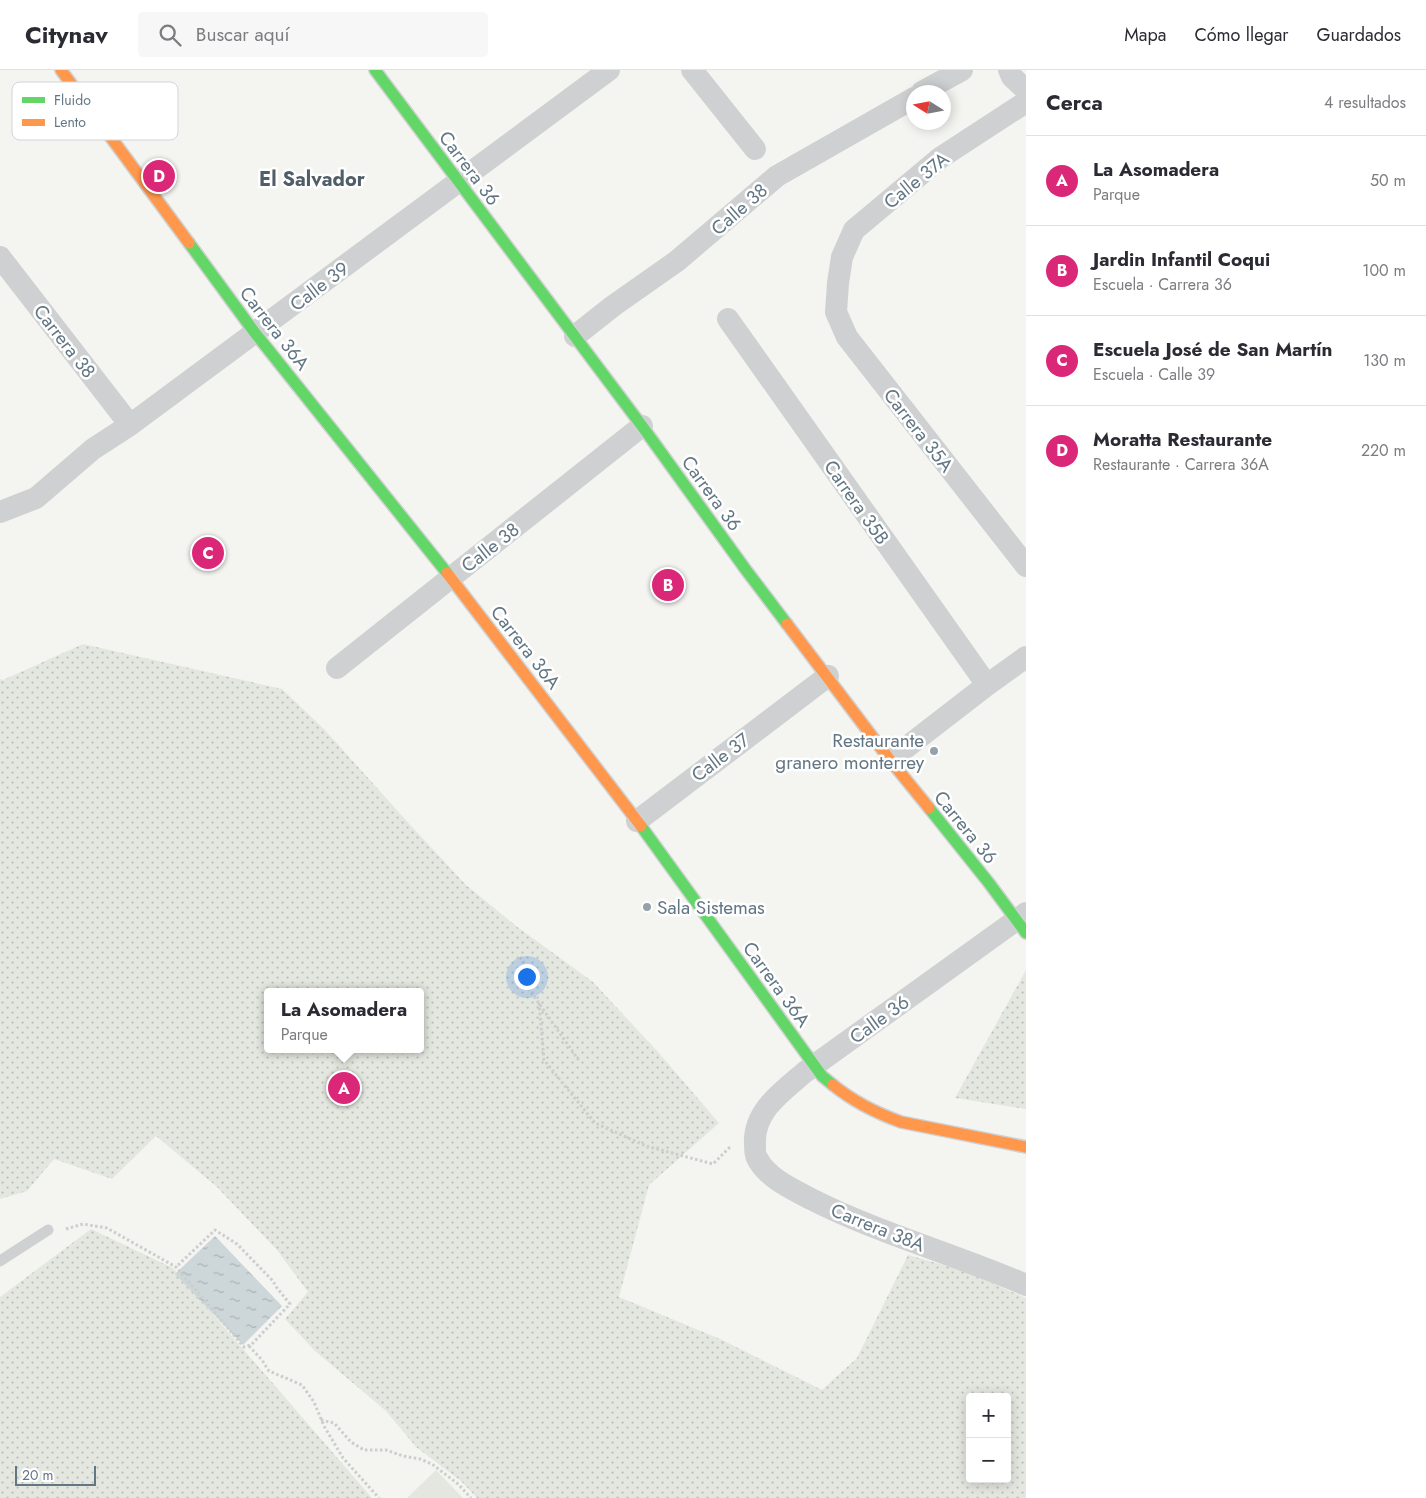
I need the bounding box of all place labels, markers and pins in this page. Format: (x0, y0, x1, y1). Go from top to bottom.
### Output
pin: D (143, 157, 175, 195)
pin: C (192, 534, 224, 572)
pin: B (652, 566, 684, 604)
place label: Restaurante granero monterrey (775, 727, 925, 776)
marker: Restaurante granero monterrey (928, 745, 940, 757)
place label: Sala Sistemas (657, 894, 765, 921)
marker: Sala Sistemas (641, 901, 653, 913)
pin: A (328, 1069, 360, 1107)

